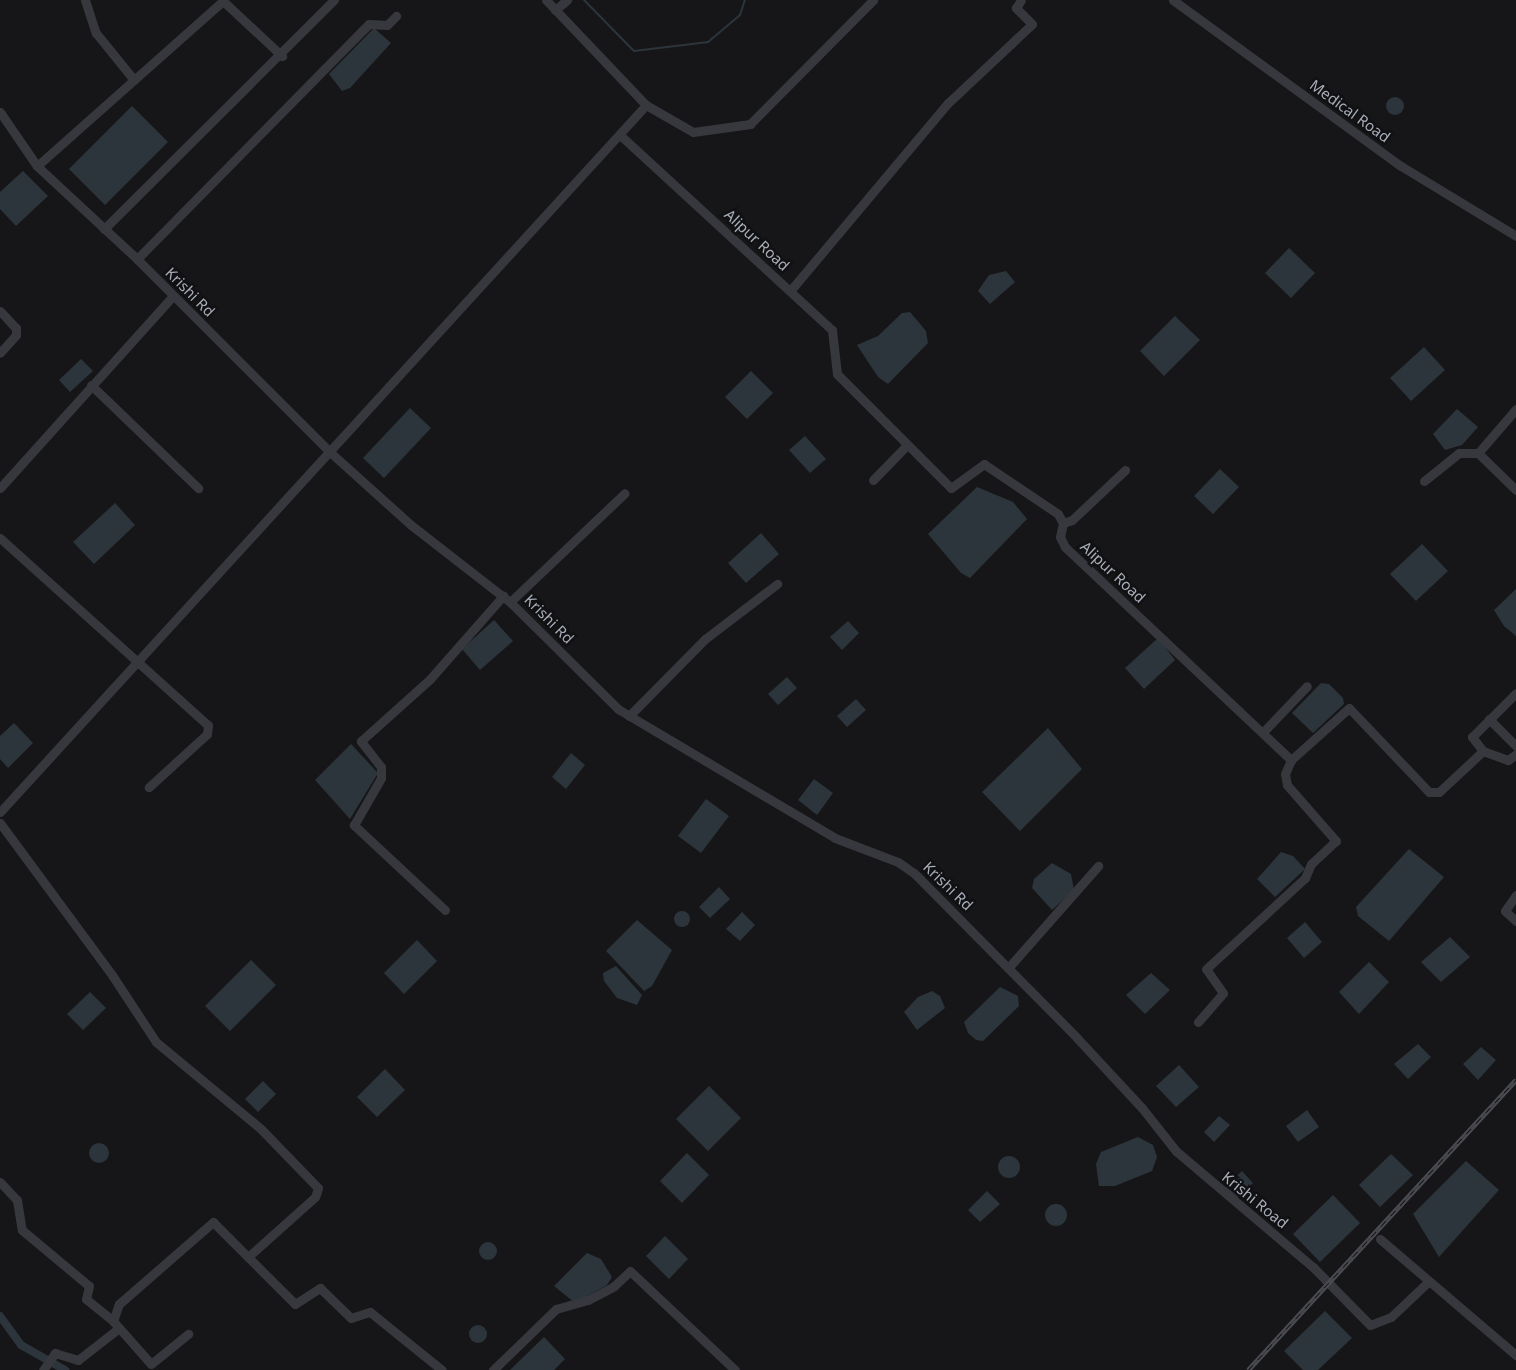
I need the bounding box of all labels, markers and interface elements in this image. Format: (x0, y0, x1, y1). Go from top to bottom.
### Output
street label: Medical Road (1306, 76, 1394, 146)
street label: Alipur Road (721, 205, 793, 275)
street label: Krishi Rd (162, 264, 218, 320)
street label: Alipur Road (1077, 537, 1149, 607)
street label: Krishi Rd (521, 591, 577, 647)
street label: Krishi Rd (919, 858, 977, 914)
street label: Krishi Road (1218, 1168, 1292, 1232)

